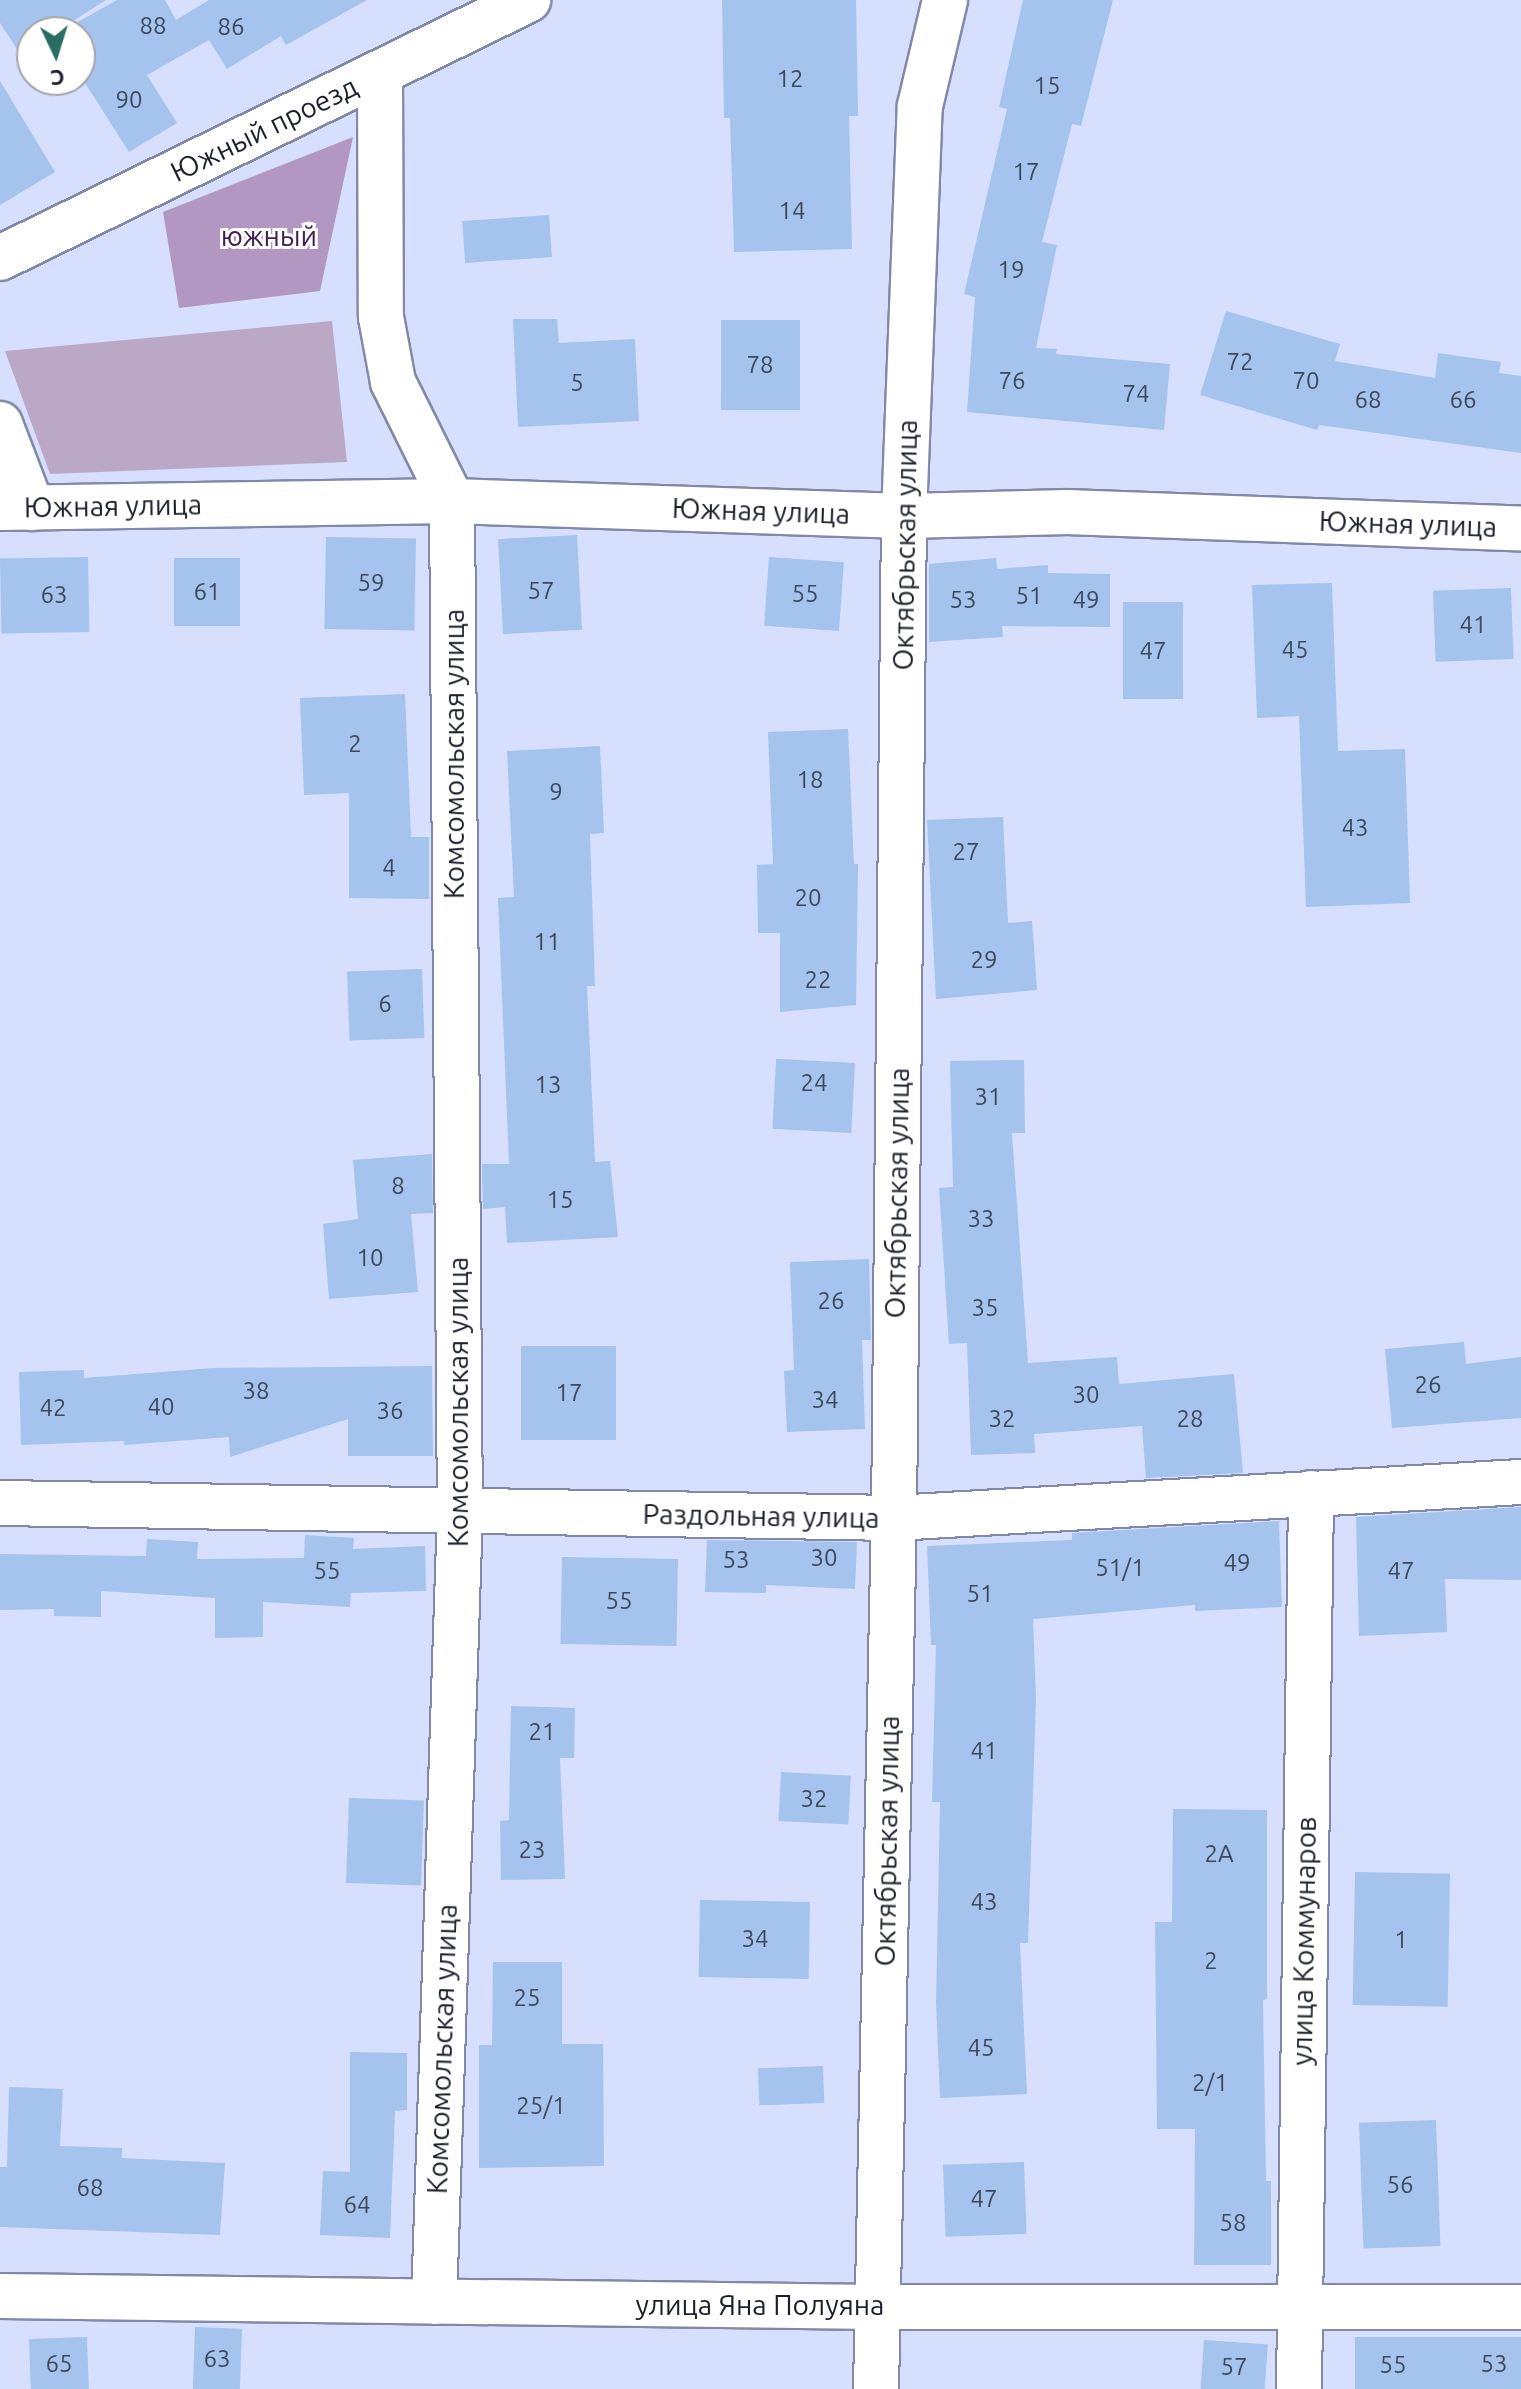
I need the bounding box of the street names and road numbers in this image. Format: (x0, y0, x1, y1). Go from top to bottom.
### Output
street label: Южный проезд (165, 69, 363, 189)
street label: Октябрьская улица (886, 419, 924, 671)
street label: Южная улица (24, 488, 202, 524)
street label: Южная улица (671, 491, 851, 531)
street label: Южная улица (1318, 504, 1498, 544)
street label: Комсомольская улица (437, 609, 471, 899)
street label: Октябрьская улица (878, 1067, 916, 1319)
street label: Комсомольская улица (441, 1257, 475, 1547)
street label: Раздольная улица (642, 1497, 880, 1535)
street label: Октябрьская улица (868, 1715, 906, 1967)
street label: улица Коммунаров (1285, 1816, 1323, 2066)
street label: Комсомольская улица (420, 1903, 464, 2195)
street label: улица Яна Полуяна (635, 2288, 885, 2322)

